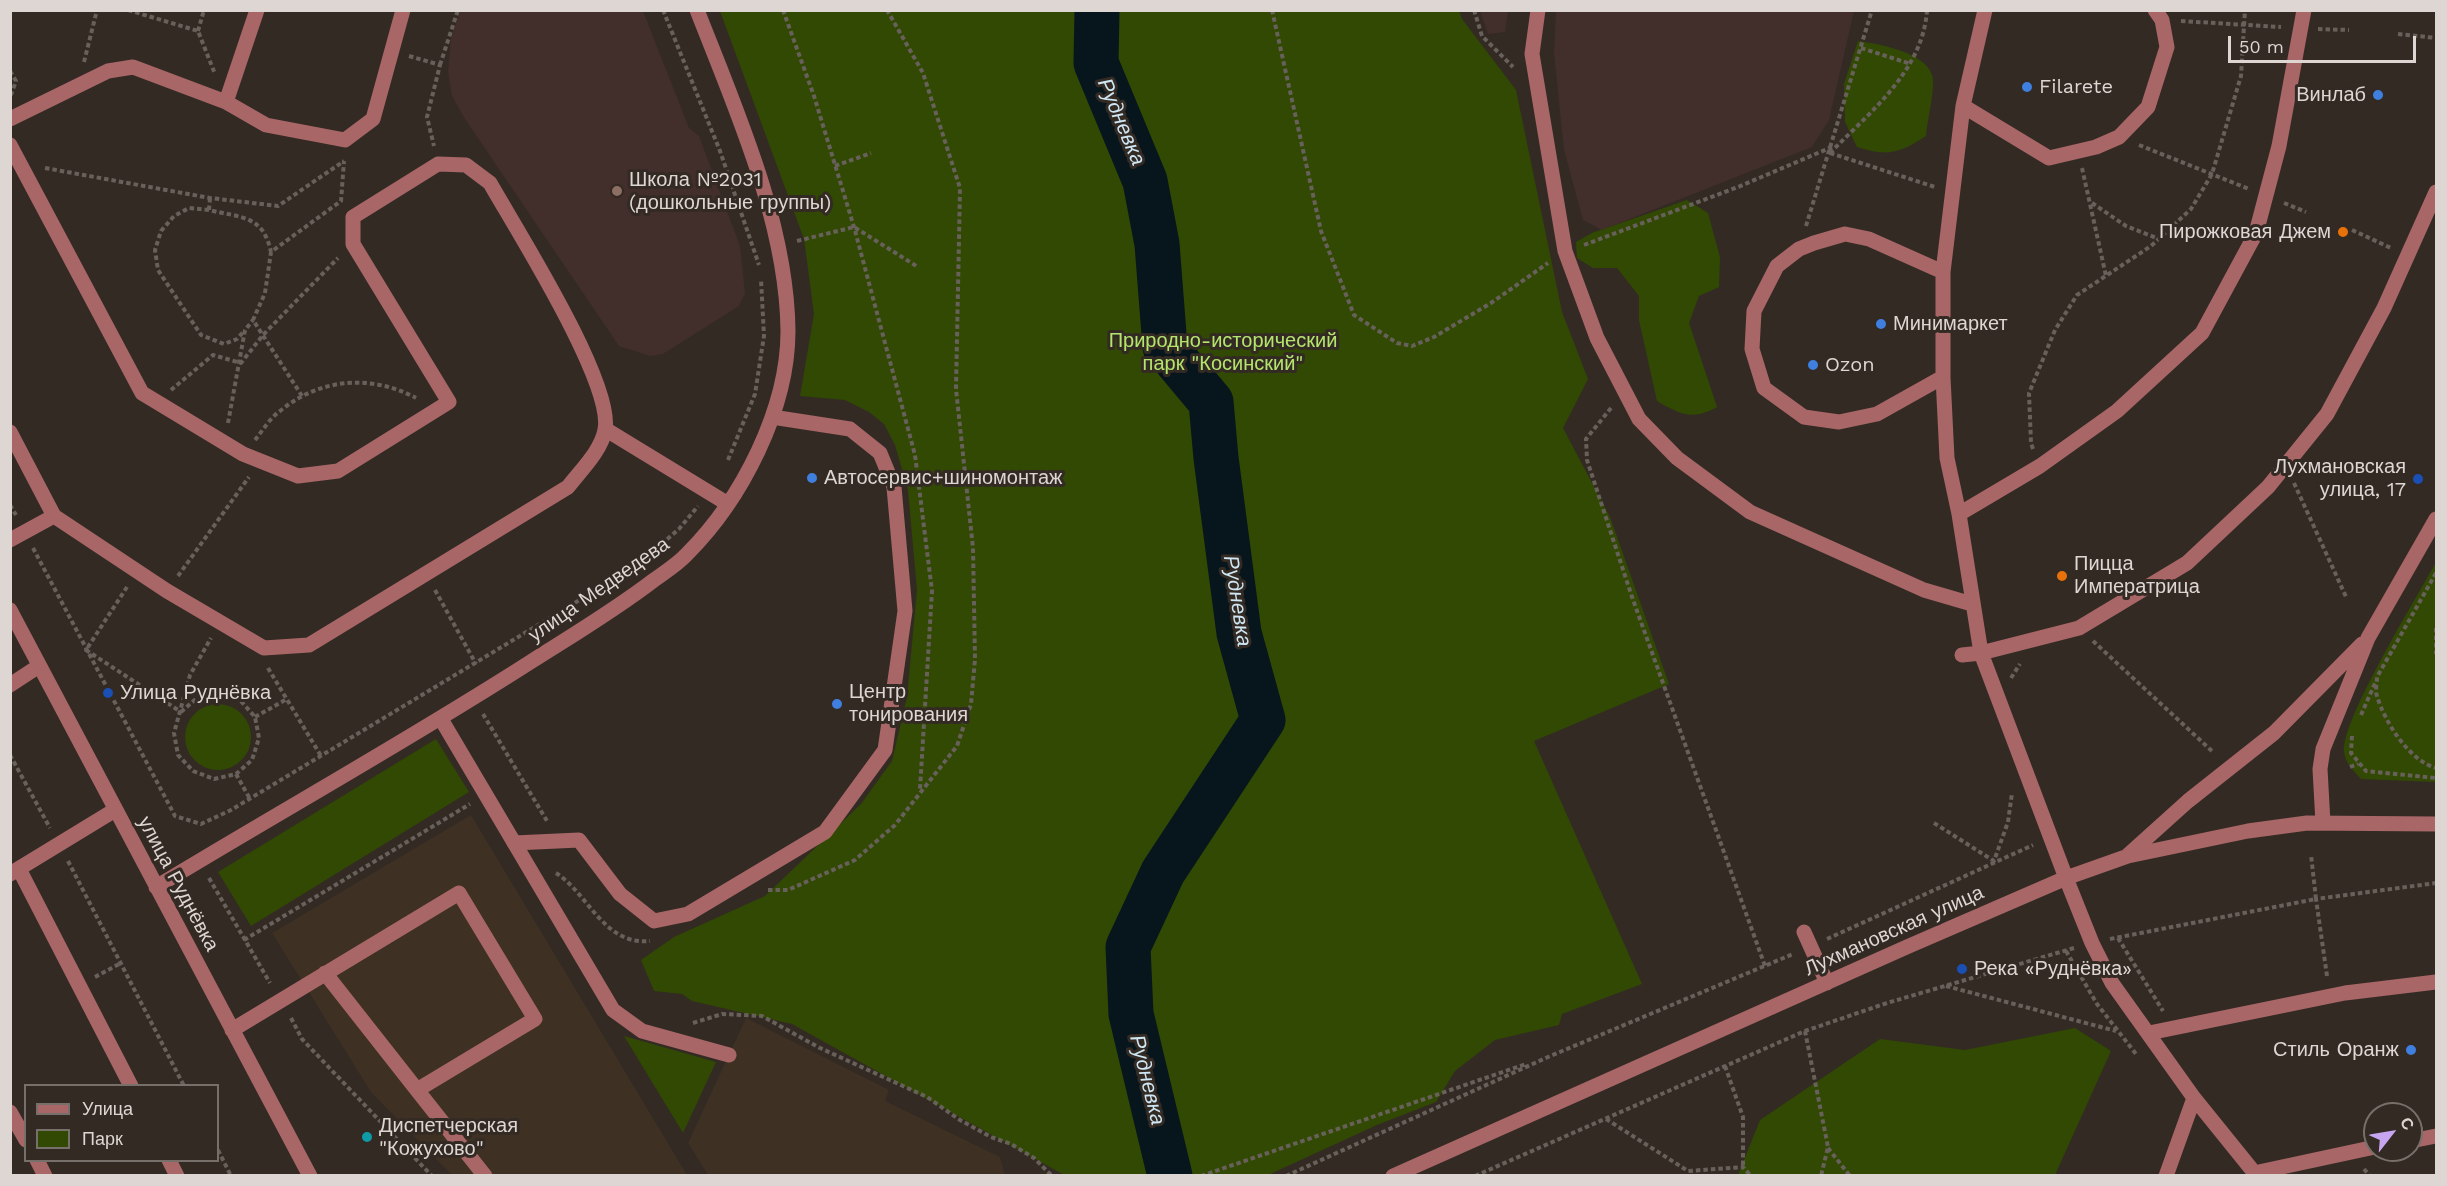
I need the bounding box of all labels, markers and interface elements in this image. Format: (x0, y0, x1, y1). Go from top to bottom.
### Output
scale bar (2231, 24, 2418, 62)
text: 50 m (2239, 36, 2284, 57)
water label: Рудневка (1091, 75, 1151, 169)
place label: Filarete (2039, 75, 2113, 99)
marker: Filarete (2020, 80, 2034, 94)
place label: Винлаб (2296, 83, 2366, 107)
marker: Винлаб (2371, 88, 2385, 102)
place label: Школа №2031 (дошкольные группы) (629, 168, 831, 215)
marker: Школа №2031 (дошкольные группы) (610, 184, 624, 198)
place label: Пирожковая Джем (2159, 220, 2331, 244)
marker: Пирожковая Джем (2336, 225, 2350, 239)
place label: Минимаркет (1893, 312, 2008, 336)
marker: Минимаркет (1874, 317, 1888, 331)
park label: Природно-исторический парк "Косинский" (1109, 329, 1337, 376)
place label: Ozon (1825, 353, 1875, 377)
marker: Ozon (1806, 358, 1820, 372)
place label: Лухмановская улица, 17 (2274, 455, 2406, 502)
place label: Автосервис+шиномонтаж (824, 466, 1062, 490)
marker: Автосервис+шиномонтаж (805, 471, 819, 485)
marker: Лухмановская улица, 17 (2411, 472, 2425, 486)
street label: улица Медведева (524, 532, 674, 648)
place label: Пицца Императрица (2074, 552, 2200, 599)
water label: Рудневка (1217, 554, 1257, 648)
marker: Пицца Императрица (2055, 569, 2069, 583)
place label: Центр тонирования (849, 680, 968, 727)
place label: Улица Руднёвка (120, 681, 271, 705)
marker: Улица Руднёвка (101, 686, 115, 700)
marker: Центр тонирования (830, 697, 844, 711)
street label: улица Руднёвка (132, 812, 224, 956)
street label: Лухмановская улица (1801, 881, 1987, 981)
place label: Река «Руднёвка» (1974, 957, 2132, 981)
marker: Река «Руднёвка» (1955, 962, 1969, 976)
water label: Рудневка (1124, 1032, 1170, 1128)
place label: Стиль Оранж (2273, 1038, 2399, 1062)
marker: Стиль Оранж (2404, 1043, 2418, 1057)
legend (24, 1084, 219, 1162)
text: Улица (82, 1098, 133, 1119)
north arrow (2363, 1102, 2423, 1162)
place label: Диспетчерская "Кожухово" (379, 1114, 518, 1161)
text: С (2396, 1114, 2418, 1133)
text: Парк (82, 1128, 123, 1149)
marker: Диспетчерская "Кожухово" (360, 1130, 374, 1144)

